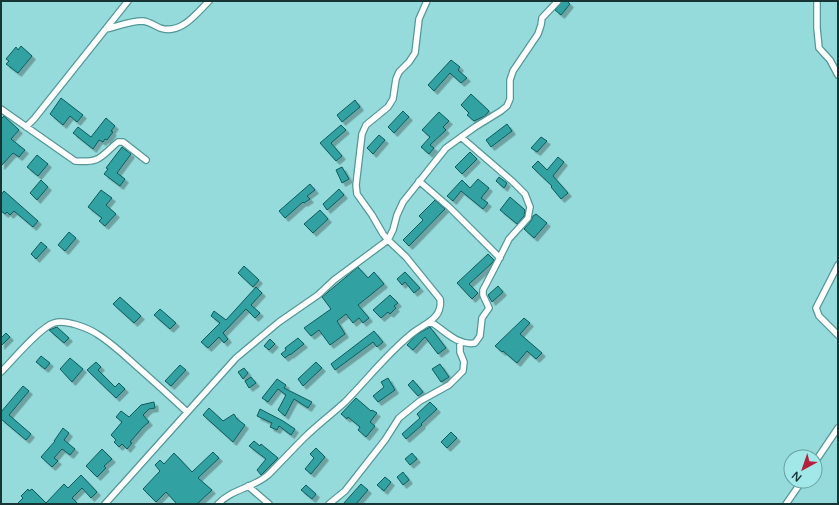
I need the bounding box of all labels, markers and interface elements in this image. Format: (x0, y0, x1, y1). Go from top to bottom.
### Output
north arrow (783, 449, 823, 489)
text: N (789, 468, 804, 484)

